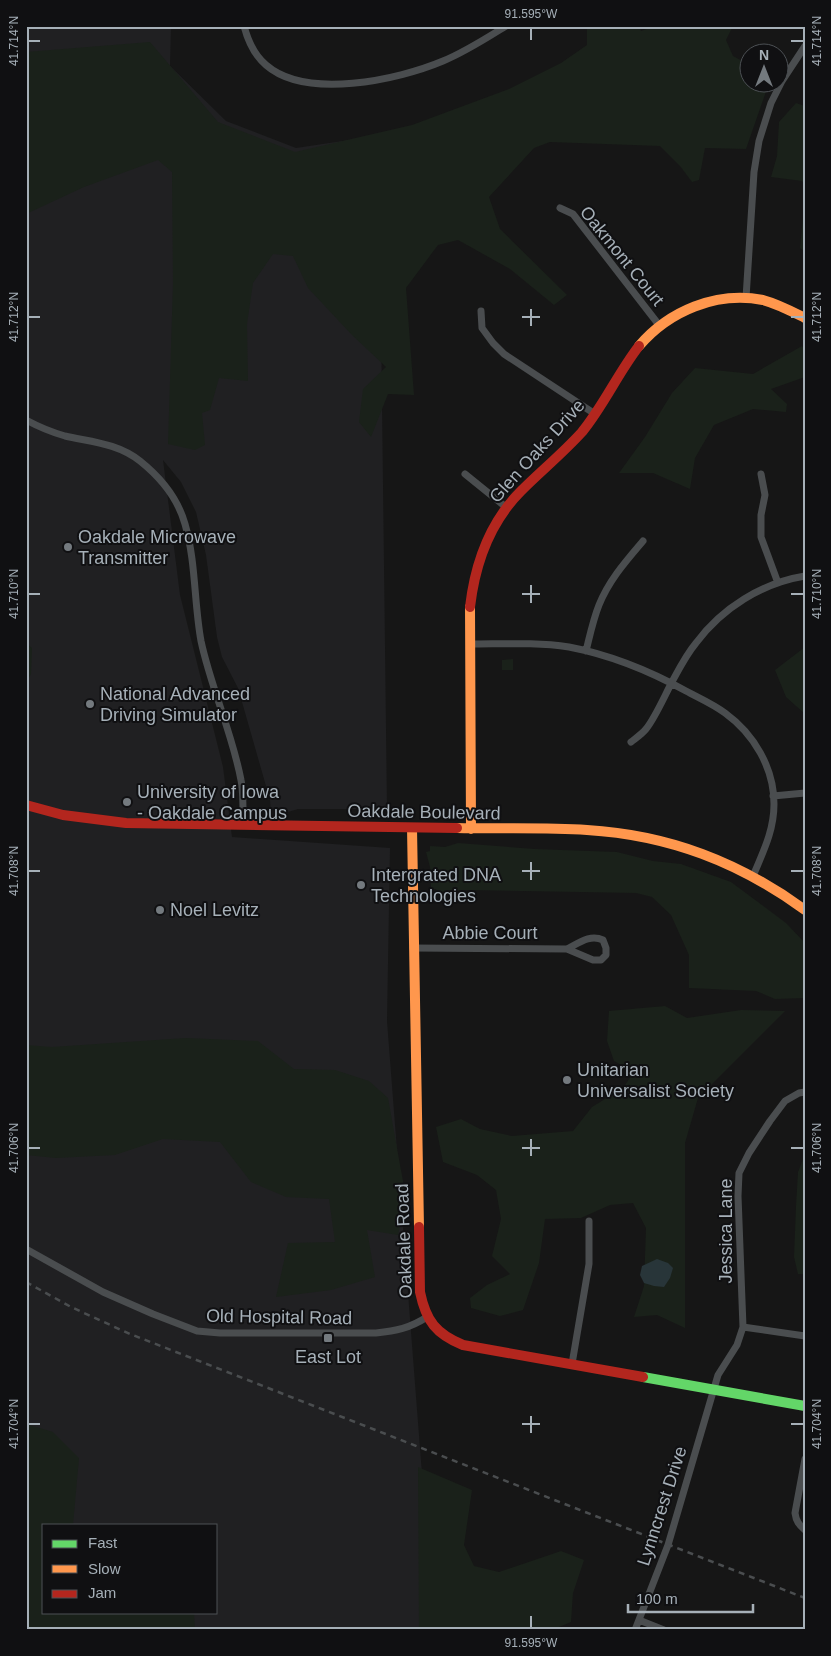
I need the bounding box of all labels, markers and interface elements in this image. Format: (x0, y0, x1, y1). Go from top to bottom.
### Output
text: 91.595°W (505, 7, 558, 21)
text: 41.714°N (7, 16, 21, 66)
text: 41.714°N (810, 16, 824, 66)
north arrow (738, 42, 788, 92)
text: N (759, 47, 769, 63)
street label: Oakmont Court (576, 202, 668, 310)
text: 41.712°N (7, 292, 21, 342)
text: 41.712°N (810, 292, 824, 342)
street label: Glen Oaks Drive (485, 395, 589, 507)
place label: Oakdale Microwave Transmitter (78, 527, 236, 568)
marker: Oakdale Microwave Transmitter (62, 541, 74, 553)
text: 41.710°N (7, 569, 21, 619)
text: 41.710°N (810, 569, 824, 619)
place label: National Advanced Driving Simulator (100, 684, 250, 725)
marker: National Advanced Driving Simulator (84, 698, 96, 710)
place label: University of Iowa - Oakdale Campus (137, 782, 287, 823)
marker: University of Iowa - Oakdale Campus (121, 796, 133, 808)
street label: Oakdale Boulevard (347, 801, 501, 823)
text: 41.708°N (7, 846, 21, 896)
text: 41.708°N (810, 846, 824, 896)
place label: Intergrated DNA Technologies (371, 865, 501, 906)
marker: Intergrated DNA Technologies (355, 879, 367, 891)
place label: Noel Levitz (170, 900, 259, 920)
marker: Noel Levitz (154, 904, 166, 916)
street label: Abbie Court (442, 923, 538, 943)
place label: Unitarian Universalist Society (577, 1060, 734, 1101)
marker: Unitarian Universalist Society (561, 1074, 573, 1086)
text: 41.706°N (7, 1123, 21, 1173)
text: 41.706°N (810, 1123, 824, 1173)
street label: Jessica Lane (716, 1178, 736, 1284)
street label: Oakdale Road (392, 1183, 416, 1299)
street label: Old Hospital Road (206, 1306, 352, 1328)
marker: East Lot (322, 1332, 334, 1344)
place label: East Lot (295, 1347, 361, 1367)
text: 41.704°N (7, 1399, 21, 1449)
text: 41.704°N (810, 1399, 824, 1449)
street label: Lynncrest Drive (633, 1444, 691, 1568)
legend (42, 1524, 218, 1614)
text: Fast (88, 1534, 118, 1551)
text: Slow (88, 1560, 121, 1577)
scale bar (628, 1581, 754, 1613)
text: Jam (88, 1584, 116, 1601)
text: 100 m (636, 1590, 678, 1607)
text: 91.595°W (505, 1636, 558, 1650)

